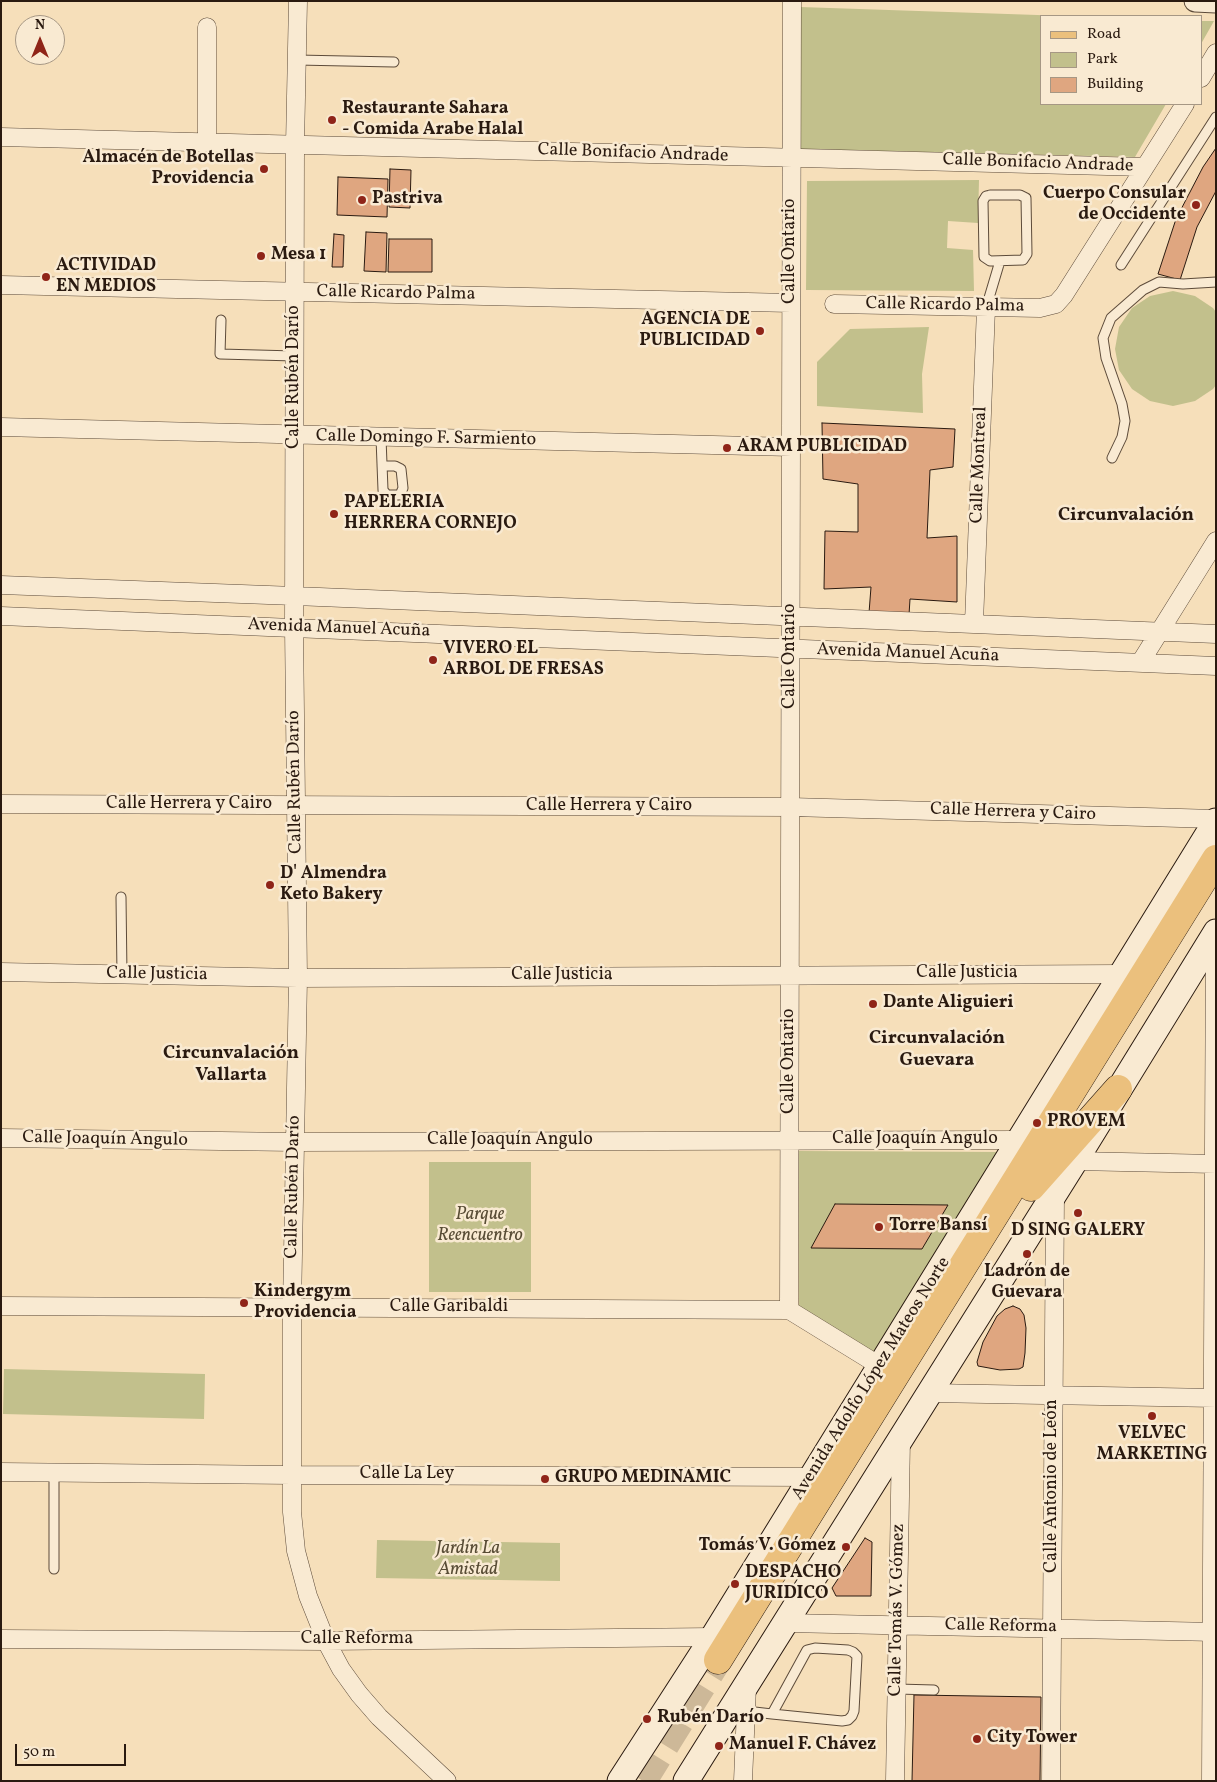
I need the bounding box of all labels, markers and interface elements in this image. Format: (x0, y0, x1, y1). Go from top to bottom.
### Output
north arrow (15, 15, 65, 65)
legend (1040, 15, 1202, 105)
text: N (35, 16, 45, 35)
text: Road (1087, 24, 1121, 45)
text: Park (1087, 49, 1118, 70)
text: Building (1087, 74, 1143, 95)
place label: Restaurante Sahara - Comida Arabe Halal (342, 99, 523, 142)
marker: Restaurante Sahara - Comida Arabe Halal (326, 114, 338, 126)
street label: Calle Bonifacio Andrade (537, 140, 729, 168)
place label: Almacén de Botellas Providencia (82, 148, 254, 190)
street label: Calle Bonifacio Andrade (942, 150, 1134, 178)
marker: Almacén de Botellas Providencia (258, 163, 270, 175)
place label: Cuerpo Consular de Occidente (1043, 184, 1186, 226)
place label: Pastriva (372, 189, 443, 211)
marker: Pastriva (356, 194, 368, 206)
street label: Calle Ontario (780, 198, 802, 304)
marker: Cuerpo Consular de Occidente (1190, 199, 1202, 211)
place label: Mesa 1 (271, 245, 326, 267)
marker: Mesa 1 (255, 250, 267, 262)
place label: ACTIVIDAD EN MEDIOS (56, 256, 156, 298)
marker: ACTIVIDAD EN MEDIOS (40, 271, 52, 283)
street label: Calle Ricardo Palma (316, 282, 476, 306)
street label: Calle Ricardo Palma (865, 294, 1025, 318)
street label: Calle Rubén Darío (284, 305, 306, 449)
place label: AGENCIA DE PUBLICIDAD (639, 310, 750, 352)
marker: AGENCIA DE PUBLICIDAD (754, 325, 766, 337)
street label: Calle Montreal (967, 406, 993, 524)
street label: Calle Domingo F. Sarmiento (316, 426, 536, 452)
place label: ARAM PUBLICIDAD (737, 437, 907, 459)
marker: ARAM PUBLICIDAD (721, 442, 733, 454)
place label: PAPELERIA HERRERA CORNEJO (344, 493, 517, 536)
district label: Circunvalación (1058, 506, 1194, 528)
marker: PAPELERIA HERRERA CORNEJO (328, 508, 340, 520)
street label: Calle Ontario (780, 603, 802, 709)
street label: Avenida Manuel Acuña (247, 615, 431, 643)
place label: VIVERO EL ARBOL DE FRESAS (443, 639, 604, 682)
street label: Avenida Manuel Acuña (816, 640, 1000, 668)
marker: VIVERO EL ARBOL DE FRESAS (427, 654, 439, 666)
street label: Calle Rubén Darío (284, 710, 308, 854)
street label: Calle Herrera y Cairo (106, 794, 272, 816)
street label: Calle Herrera y Cairo (526, 796, 692, 818)
street label: Calle Herrera y Cairo (930, 799, 1096, 827)
place label: D' Almendra Keto Bakery (280, 864, 387, 906)
marker: D' Almendra Keto Bakery (264, 879, 276, 891)
street label: Calle Justicia (106, 963, 208, 987)
street label: Calle Justicia (916, 963, 1018, 985)
street label: Calle Justicia (511, 965, 613, 987)
place label: Dante Aliguieri (883, 993, 1014, 1015)
marker: Dante Aliguieri (867, 998, 879, 1010)
street label: Calle Ontario (779, 1008, 801, 1114)
district label: Circunvalación Guevara (869, 1029, 1005, 1073)
district label: Circunvalación Vallarta (163, 1044, 299, 1088)
place label: PROVEM (1047, 1112, 1125, 1134)
street label: Calle Rubén Darío (282, 1115, 306, 1259)
marker: PROVEM (1031, 1117, 1043, 1129)
street label: Calle Joaquín Angulo (22, 1128, 188, 1152)
street label: Calle Joaquín Angulo (832, 1129, 998, 1151)
street label: Calle Joaquín Angulo (427, 1130, 593, 1152)
park label: Parque Reencuentro (437, 1205, 523, 1248)
marker: D SING GALERY (1072, 1207, 1084, 1219)
place label: Torre Bansí (889, 1216, 988, 1238)
marker: Torre Bansí (873, 1221, 885, 1233)
place label: D SING GALERY (1011, 1221, 1145, 1243)
marker: Ladrón de Guevara (1021, 1248, 1033, 1260)
street label: Avenida Adolfo López Mateos Norte (788, 1254, 956, 1504)
place label: Ladrón de Guevara (984, 1262, 1070, 1304)
place label: Kindergym Providencia (254, 1282, 356, 1325)
marker: Kindergym Providencia (238, 1297, 250, 1309)
street label: Calle Garibaldi (390, 1297, 508, 1319)
street label: Calle Antonio de León (1042, 1399, 1064, 1573)
marker: VELVEC MARKETING (1146, 1410, 1158, 1422)
place label: VELVEC MARKETING (1097, 1424, 1207, 1466)
street label: Calle La Ley (360, 1464, 454, 1486)
place label: GRUPO MEDINAMIC (555, 1468, 731, 1490)
marker: GRUPO MEDINAMIC (539, 1473, 551, 1485)
street label: Calle Tomás V. Gómez (886, 1523, 910, 1697)
place label: Tomás V. Gómez (699, 1536, 836, 1558)
park label: Jardín La Amistad (436, 1539, 500, 1582)
marker: Tomás V. Gómez (840, 1541, 852, 1553)
place label: DESPACHO JURIDICO (745, 1563, 841, 1606)
marker: DESPACHO JURIDICO (729, 1578, 741, 1590)
street label: Calle Reforma (945, 1615, 1057, 1639)
street label: Calle Reforma (301, 1629, 413, 1651)
place label: Rubén Darío (657, 1708, 764, 1730)
marker: Rubén Darío (641, 1713, 653, 1725)
place label: City Tower (987, 1728, 1077, 1750)
marker: City Tower (971, 1733, 983, 1745)
scale bar (18, 1734, 129, 1766)
place label: Manuel F. Chávez (729, 1735, 876, 1757)
marker: Manuel F. Chávez (713, 1740, 725, 1752)
text: 50 m (23, 1742, 55, 1763)

